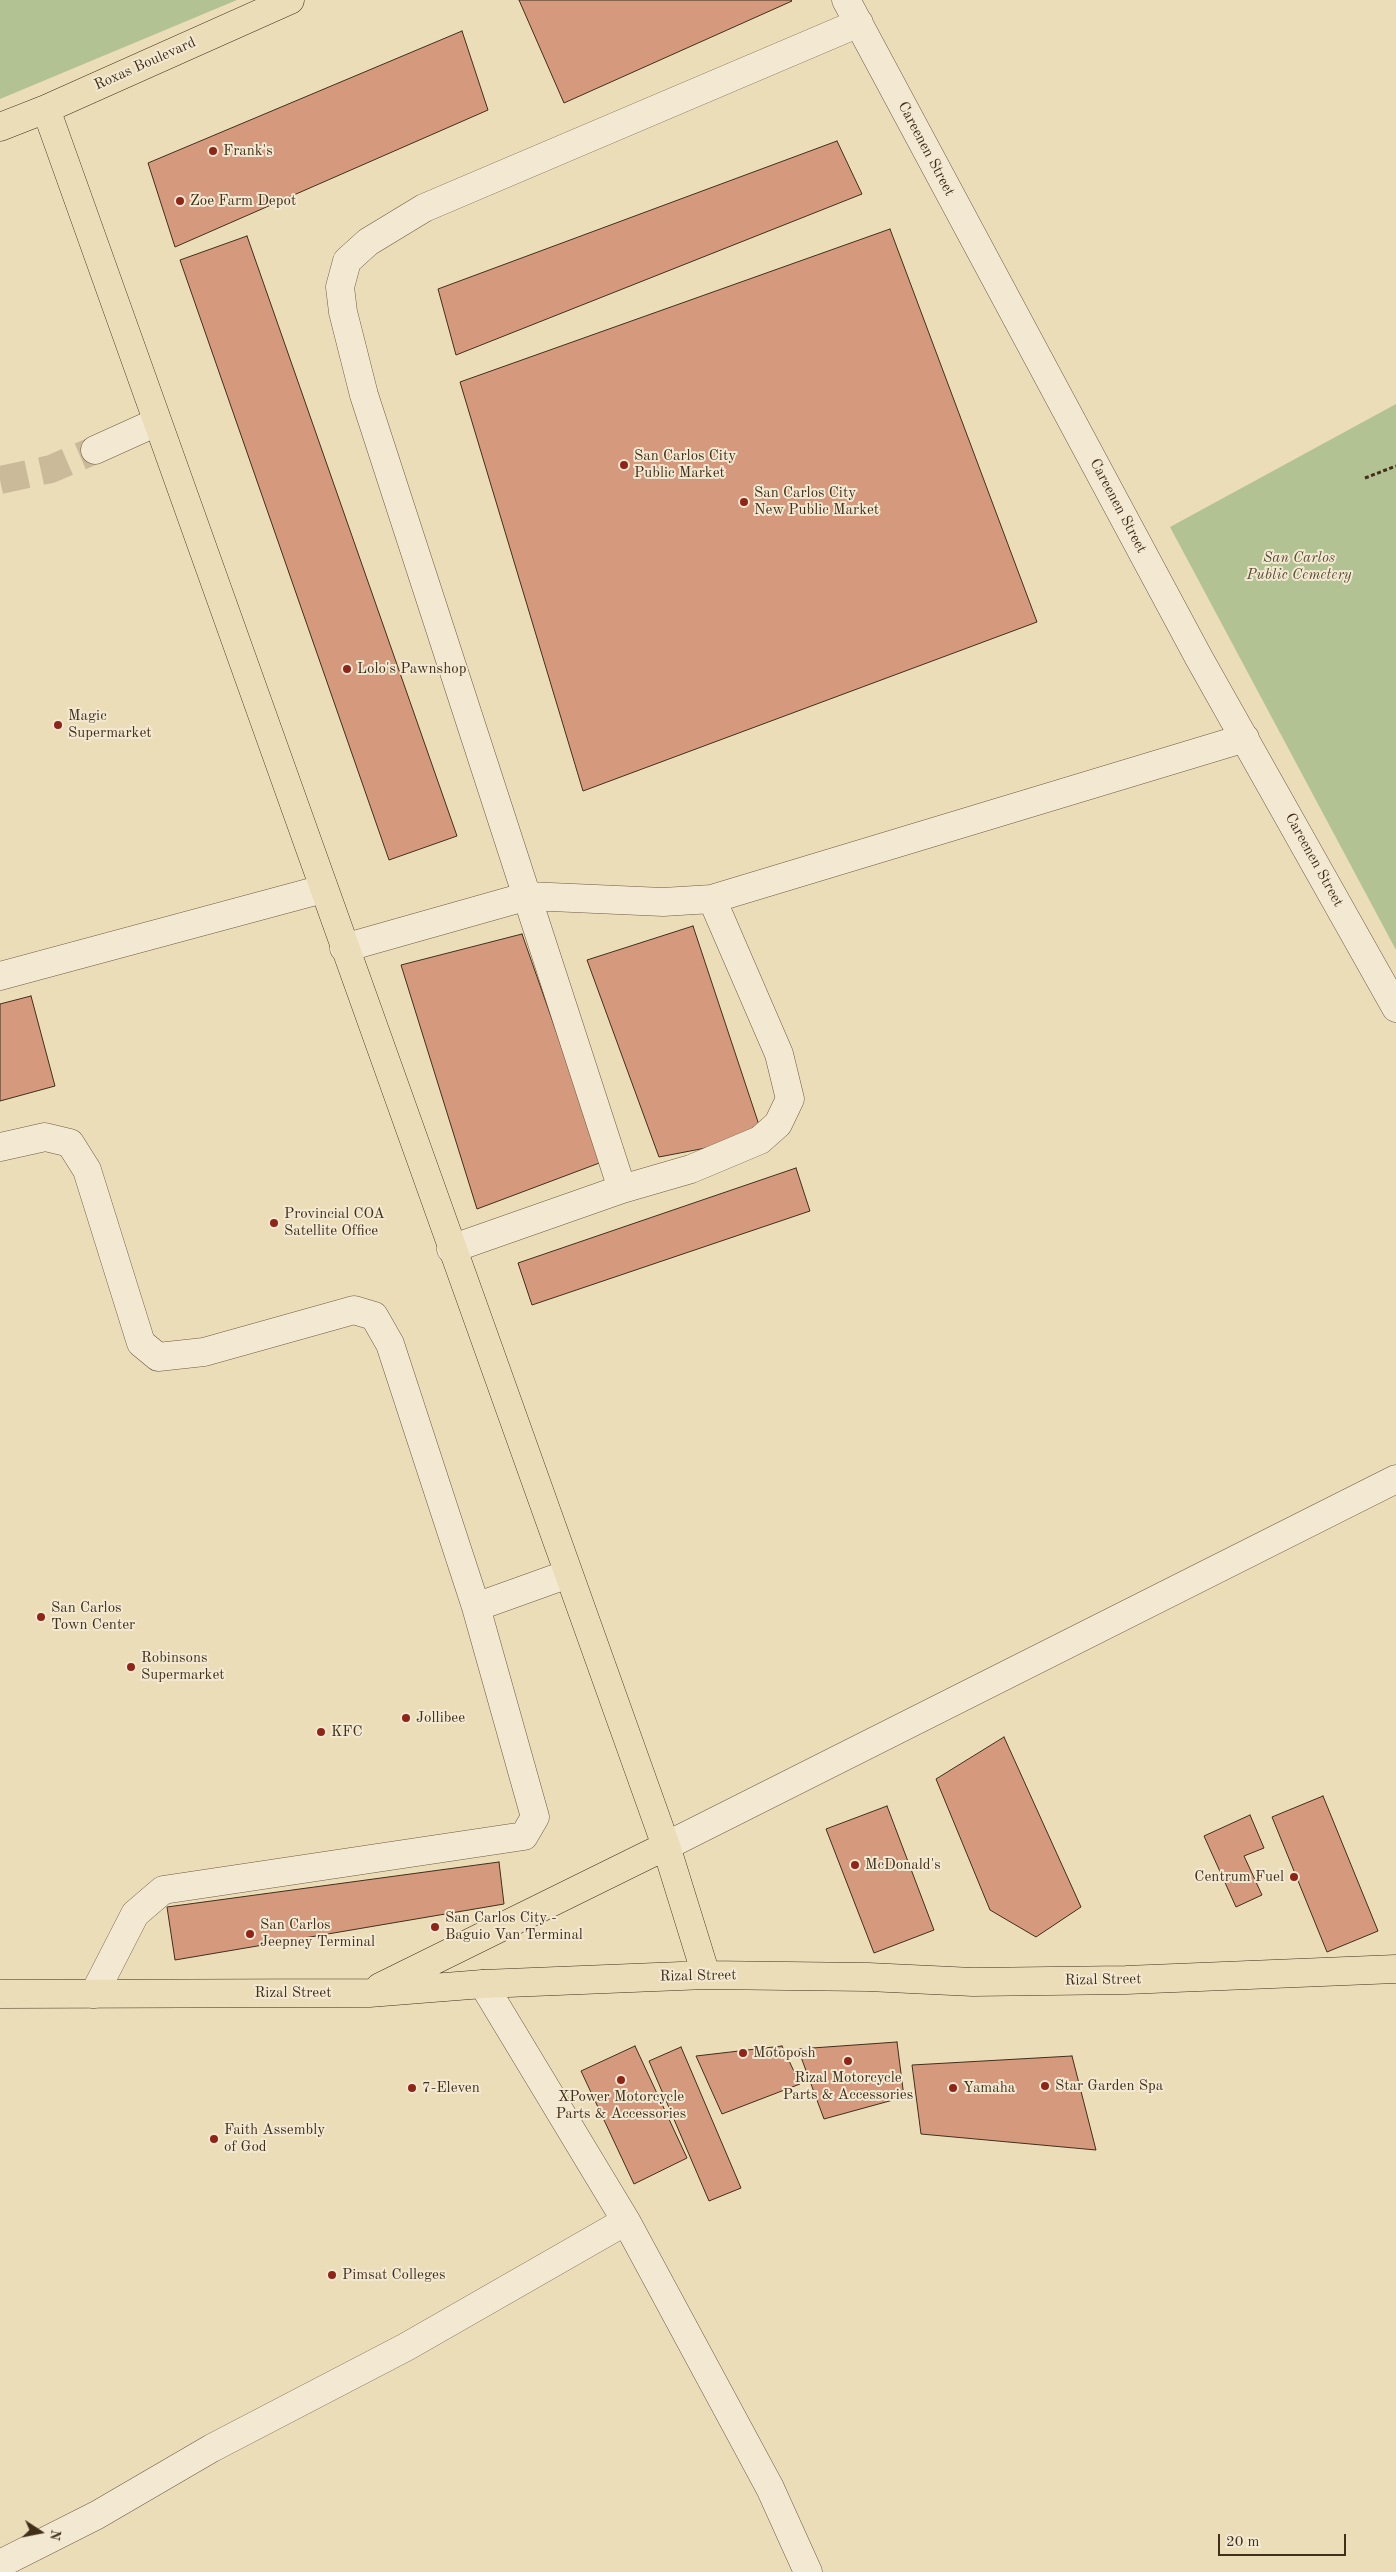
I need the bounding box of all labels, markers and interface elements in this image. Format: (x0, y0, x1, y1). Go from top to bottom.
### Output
street label: Roxas Boulevard (91, 34, 199, 94)
street label: Careenen Street (894, 99, 958, 199)
place label: Frank's (223, 142, 273, 160)
marker: Frank's (207, 145, 219, 157)
place label: Zoe Farm Depot (190, 192, 296, 210)
marker: Zoe Farm Depot (174, 195, 186, 207)
place label: San Carlos City Public Market (634, 447, 736, 482)
street label: Careenen Street (1086, 456, 1150, 556)
marker: San Carlos City Public Market (618, 459, 630, 471)
place label: San Carlos City New Public Market (754, 484, 879, 519)
marker: San Carlos City New Public Market (738, 496, 750, 508)
park label: San Carlos Public Cemetery (1246, 549, 1352, 584)
place label: Lolo's Pawnshop (357, 660, 466, 678)
marker: Lolo's Pawnshop (341, 663, 353, 675)
place label: Magic Supermarket (68, 707, 152, 742)
marker: Magic Supermarket (52, 719, 64, 731)
street label: Careenen Street (1281, 810, 1347, 910)
place label: Provincial COA Satellite Office (284, 1205, 385, 1240)
marker: Provincial COA Satellite Office (268, 1217, 280, 1229)
place label: San Carlos Town Center (51, 1599, 135, 1634)
marker: San Carlos Town Center (35, 1611, 47, 1623)
place label: Robinsons Supermarket (141, 1649, 225, 1684)
marker: Robinsons Supermarket (125, 1661, 137, 1673)
place label: Jollibee (416, 1709, 465, 1727)
marker: Jollibee (400, 1712, 412, 1724)
place label: KFC (331, 1723, 363, 1741)
marker: KFC (315, 1726, 327, 1738)
place label: McDonald's (865, 1856, 941, 1874)
marker: McDonald's (849, 1859, 861, 1871)
place label: Centrum Fuel (1194, 1868, 1284, 1886)
marker: Centrum Fuel (1288, 1871, 1300, 1883)
place label: San Carlos City - Baguio Van Terminal (445, 1909, 583, 1944)
place label: San Carlos Jeepney Terminal (260, 1916, 375, 1951)
marker: San Carlos City - Baguio Van Terminal (429, 1921, 441, 1933)
marker: San Carlos Jeepney Terminal (244, 1928, 256, 1940)
street label: Rizal Street (659, 1966, 737, 1986)
street label: Rizal Street (1064, 1970, 1142, 1990)
street label: Rizal Street (255, 1984, 331, 2002)
place label: Motoposh (753, 2044, 816, 2062)
marker: Motoposh (737, 2047, 749, 2059)
marker: Rizal Motorcycle Parts & Accessories (842, 2055, 854, 2067)
place label: Rizal Motorcycle Parts & Accessories (783, 2069, 913, 2104)
marker: XPower Motorcycle Parts & Accessories (615, 2074, 627, 2086)
place label: Star Garden Spa (1055, 2077, 1163, 2095)
place label: 7-Eleven (422, 2079, 480, 2097)
place label: Yamaha (963, 2079, 1015, 2097)
marker: Star Garden Spa (1039, 2080, 1051, 2092)
marker: 7-Eleven (406, 2082, 418, 2094)
marker: Yamaha (947, 2082, 959, 2094)
place label: XPower Motorcycle Parts & Accessories (556, 2088, 686, 2123)
place label: Faith Assembly of God (224, 2121, 325, 2156)
marker: Faith Assembly of God (208, 2133, 220, 2145)
place label: Pimsat Colleges (342, 2266, 446, 2284)
marker: Pimsat Colleges (326, 2269, 338, 2281)
north arrow (15, 2507, 65, 2557)
scale bar (1221, 2524, 1348, 2556)
text: N (47, 2528, 63, 2541)
text: 20 m (1226, 2535, 1260, 2550)

